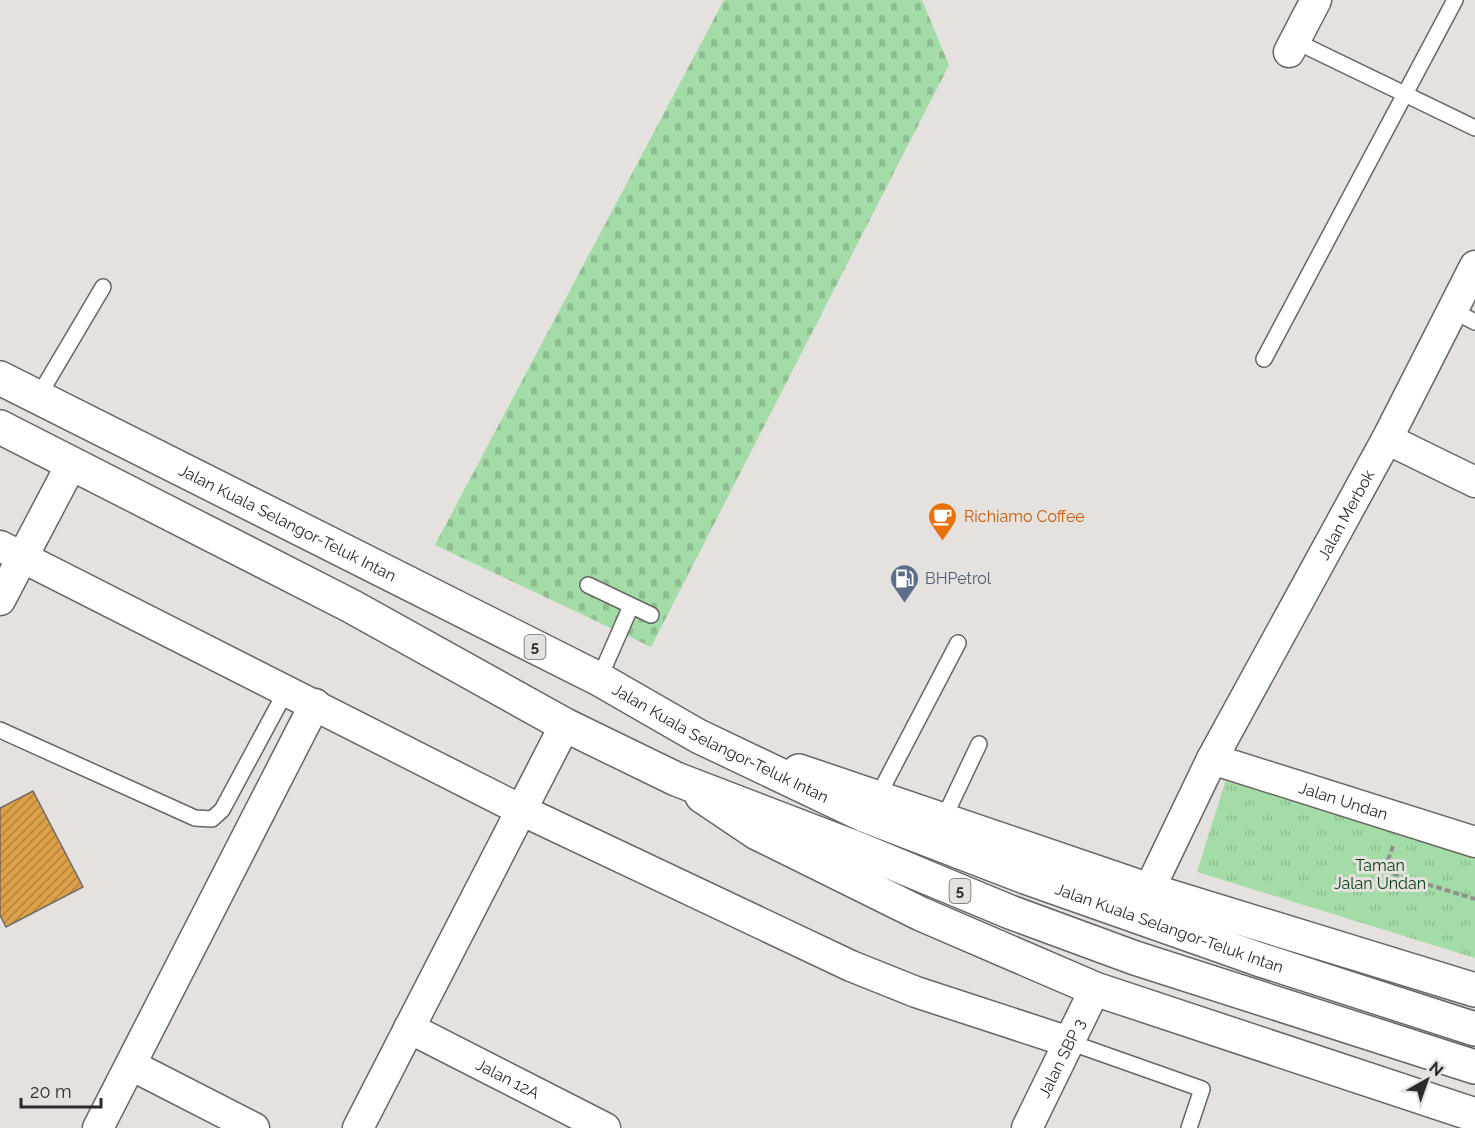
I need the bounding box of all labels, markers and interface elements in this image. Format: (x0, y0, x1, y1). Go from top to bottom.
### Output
street label: Jalan Kuala Selangor-Teluk Intan (176, 460, 399, 585)
street label: Jalan Merbok (1313, 466, 1378, 563)
cafe icon: Richiamo Coffee (927, 500, 959, 542)
place label: Richiamo Coffee (964, 507, 1085, 526)
fuel station icon: BHPetrol (888, 562, 920, 604)
place label: BHPetrol (925, 569, 992, 588)
road number: 5 (524, 635, 546, 659)
street label: Jalan Kuala Selangor-Teluk Intan (609, 679, 832, 806)
street label: Jalan Undan (1297, 778, 1390, 823)
park label: Taman Jalan Undan (1334, 856, 1426, 893)
road number: 5 (950, 879, 970, 903)
street label: Jalan Kuala Selangor-Teluk Intan (1053, 879, 1286, 976)
street label: Jalan SBP 3 (1034, 1015, 1089, 1100)
north arrow (1397, 1050, 1457, 1110)
street label: Jalan 12A (473, 1054, 543, 1103)
text: N (1426, 1058, 1447, 1080)
scale bar (21, 1071, 100, 1109)
text: 20 m (30, 1081, 72, 1102)

